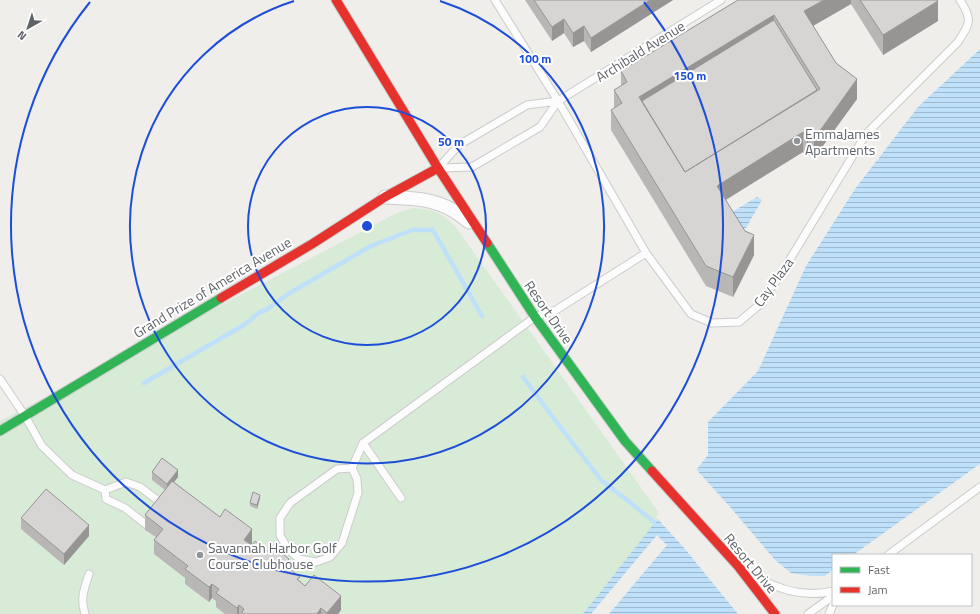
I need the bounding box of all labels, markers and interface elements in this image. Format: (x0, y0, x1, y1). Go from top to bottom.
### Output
north arrow (8, 8, 48, 48)
street label: Archibald Avenue (591, 15, 689, 87)
text: N (14, 27, 30, 44)
text: 100 m (519, 49, 551, 68)
text: 150 m (674, 66, 706, 85)
place label: EmmaJames Apartments (805, 123, 880, 160)
text: 50 m (438, 132, 464, 151)
marker: EmmaJames Apartments (792, 136, 802, 146)
centre of rings (360, 219, 374, 233)
street label: Grand Prize of America Avenue (129, 231, 295, 343)
street label: Cay Plaza (748, 253, 798, 311)
street label: Resort Drive (519, 276, 579, 348)
street label: Resort Drive (720, 528, 782, 598)
place label: Savannah Harbor Golf Course Clubhouse (208, 537, 337, 574)
marker: Savannah Harbor Golf Course Clubhouse (195, 550, 205, 560)
legend (832, 554, 972, 606)
text: Fast (868, 560, 891, 579)
text: Jam (868, 580, 888, 599)

